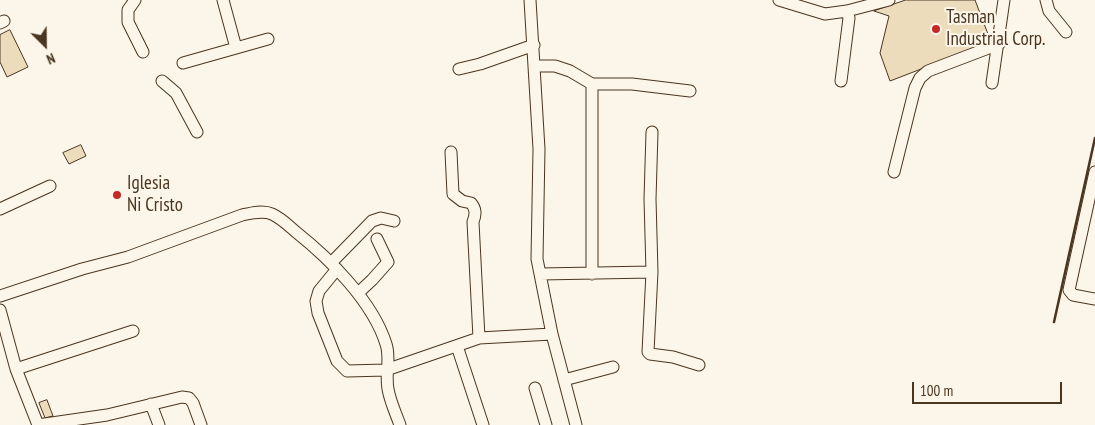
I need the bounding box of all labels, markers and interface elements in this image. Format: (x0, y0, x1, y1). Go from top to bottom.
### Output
place label: Tasman Industrial Corp. (946, 7, 1045, 51)
north arrow (20, 20, 70, 70)
marker: Tasman Industrial Corp. (930, 23, 942, 35)
text: N (44, 49, 58, 69)
place label: Iglesia Ni Cristo (127, 173, 183, 217)
marker: Iglesia Ni Cristo (111, 189, 123, 201)
scale bar (915, 372, 1065, 404)
text: 100 m (920, 381, 953, 400)

